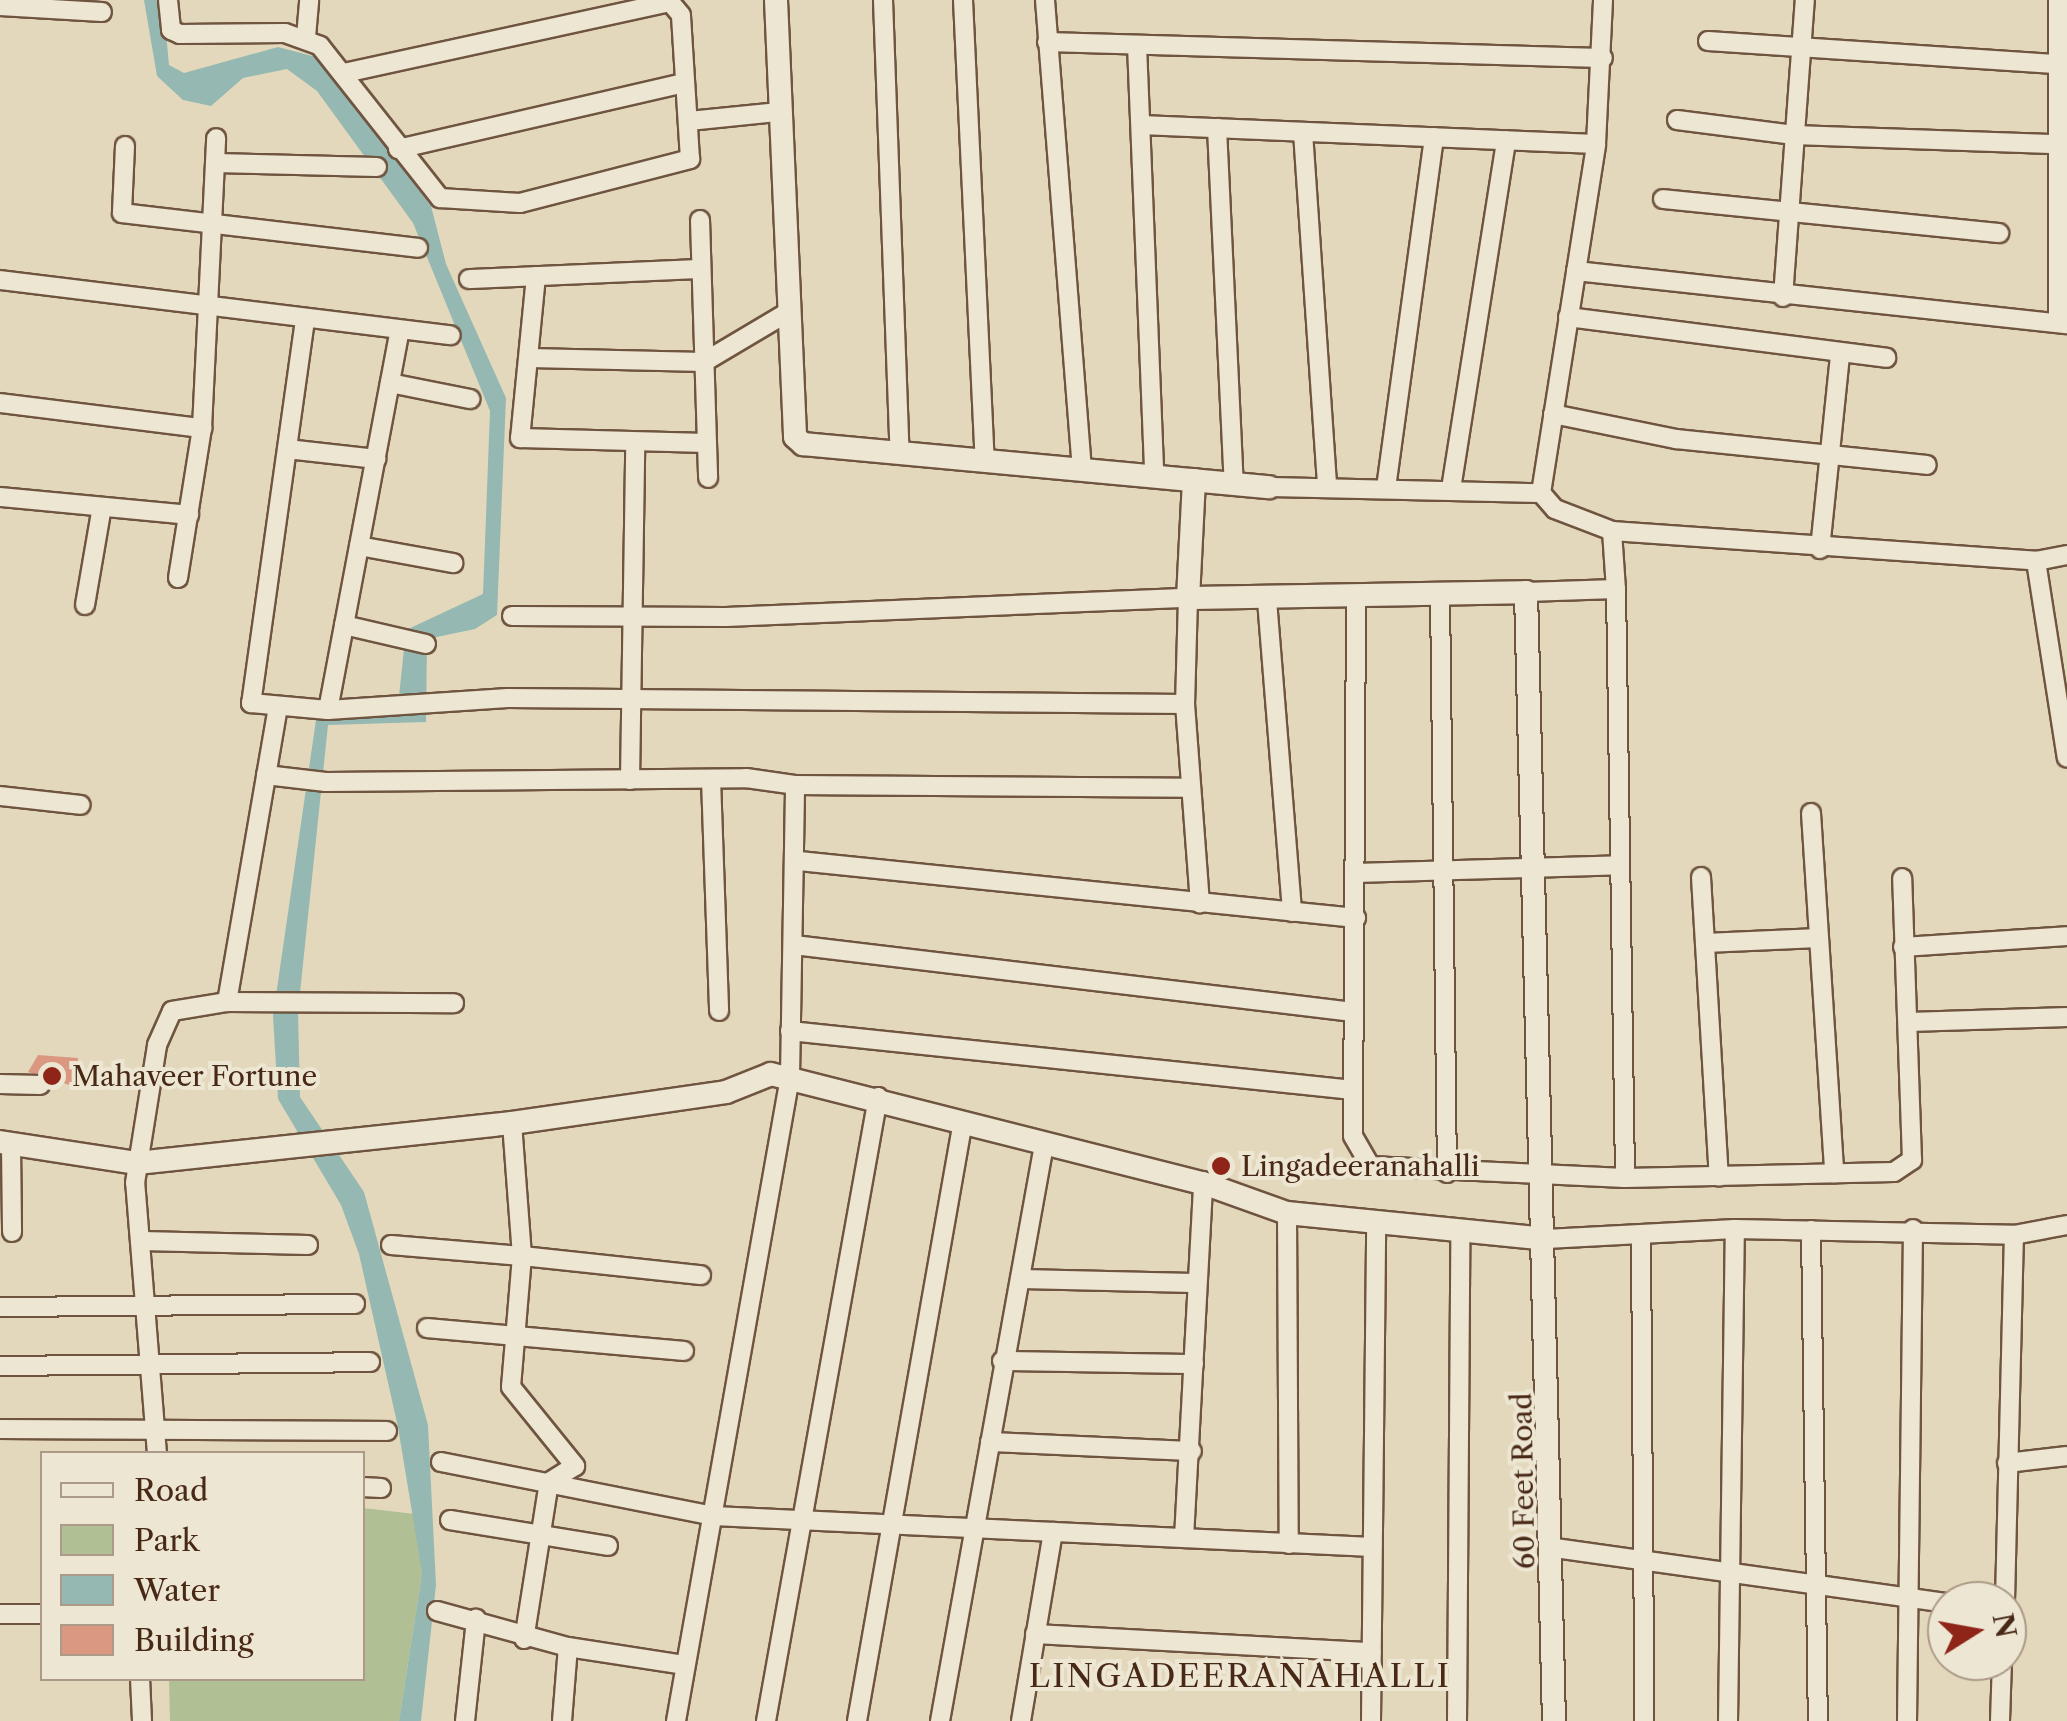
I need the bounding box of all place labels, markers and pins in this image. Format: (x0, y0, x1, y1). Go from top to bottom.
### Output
place label: Mahaveer Fortune (72, 1059, 318, 1093)
marker: Mahaveer Fortune (41, 1065, 63, 1087)
place label: Lingadeeranahalli (1241, 1149, 1479, 1183)
marker: Lingadeeranahalli (1210, 1155, 1232, 1177)

